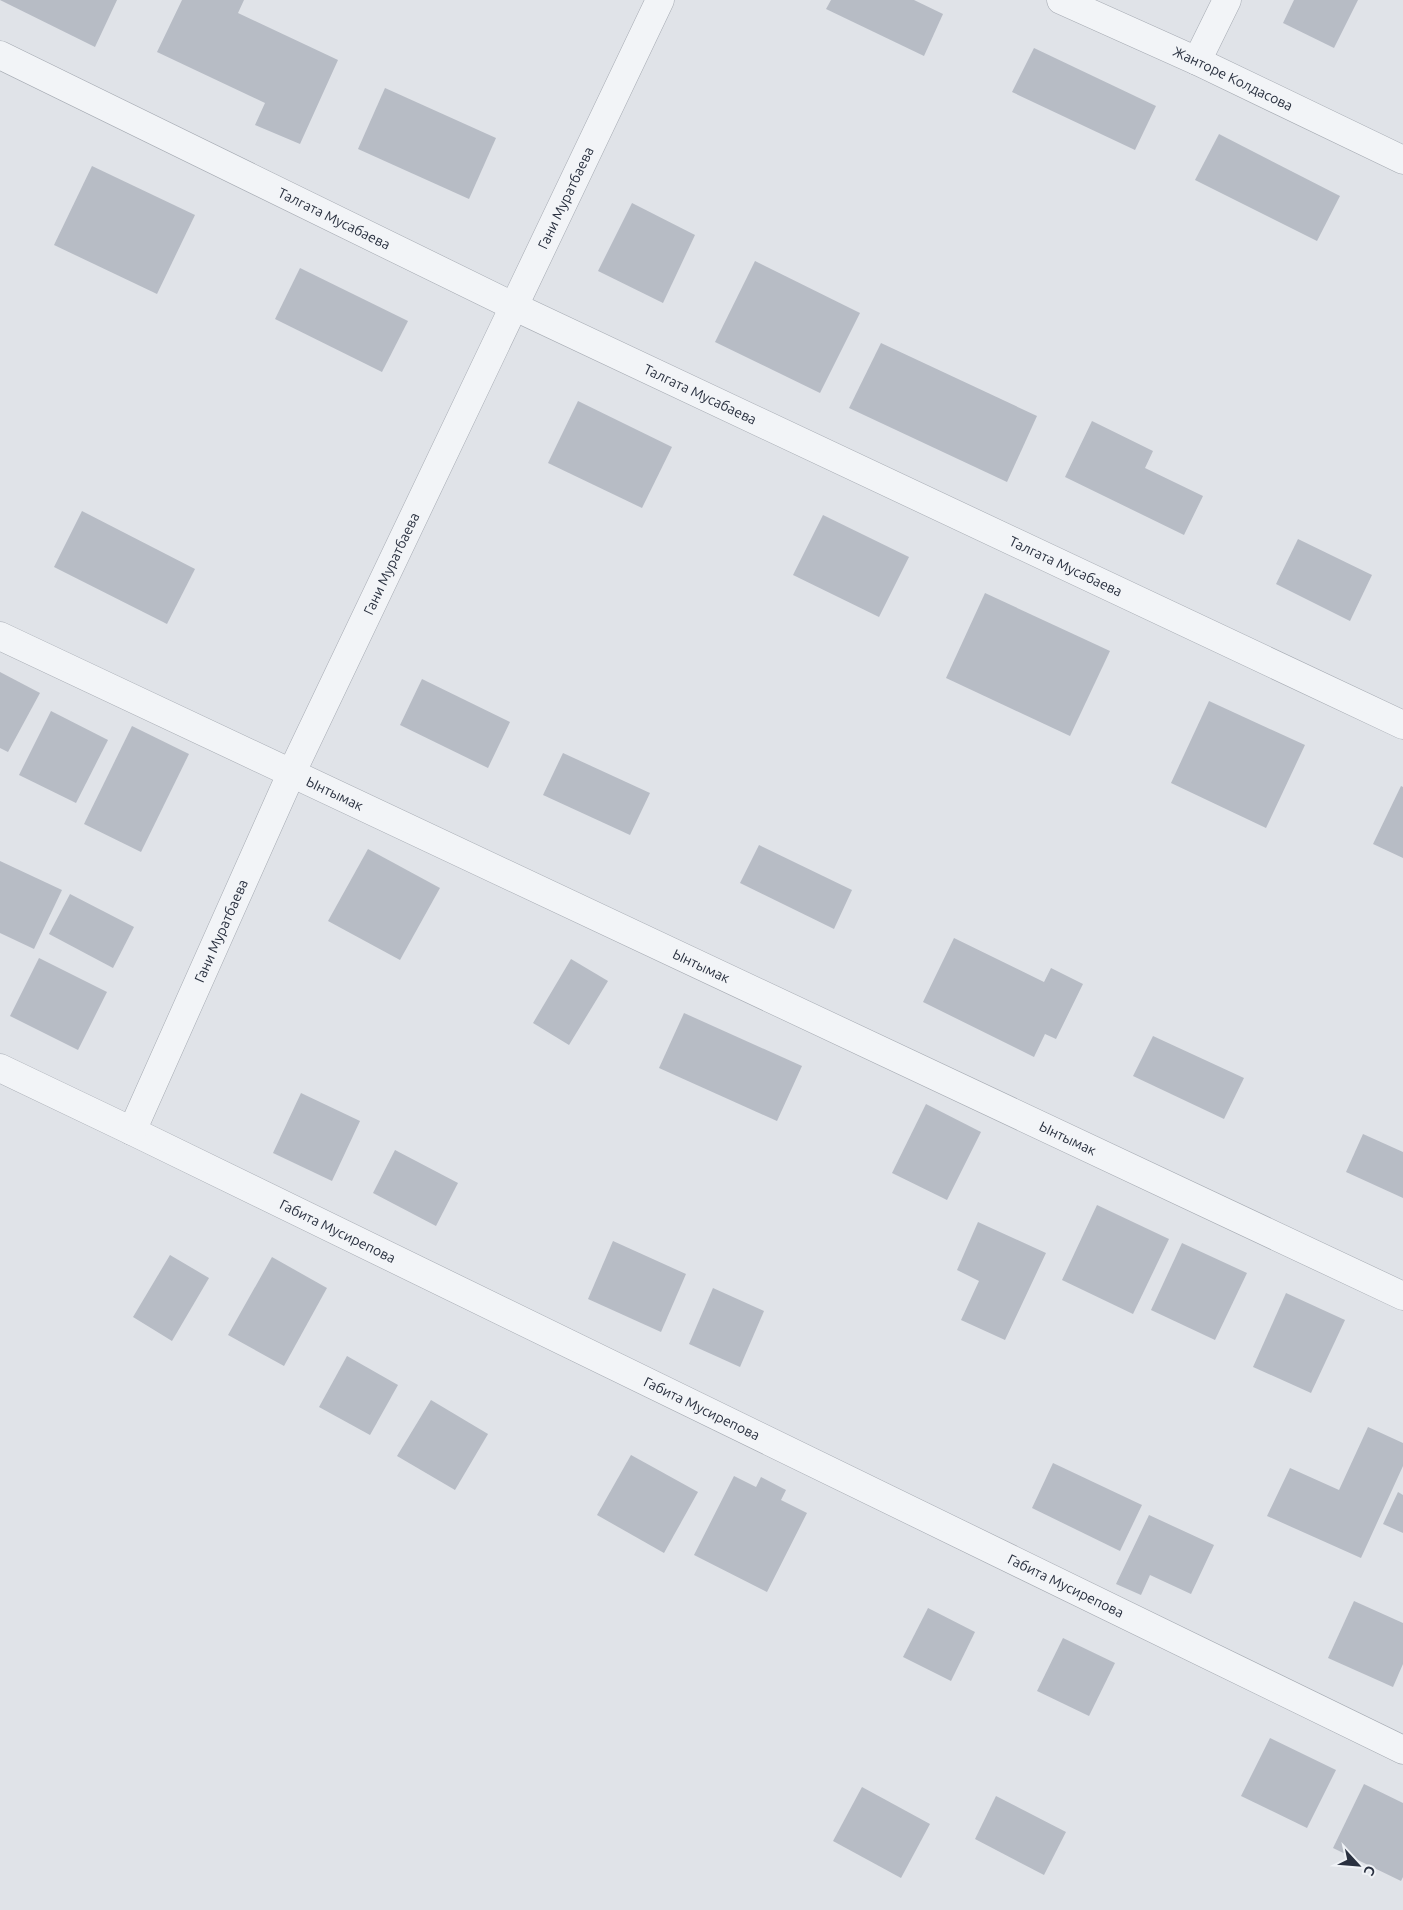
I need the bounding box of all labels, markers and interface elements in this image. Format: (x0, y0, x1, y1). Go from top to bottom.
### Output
street label: Жанторе Колдасова (1170, 43, 1295, 114)
street label: Гани Муратбаева (534, 144, 597, 252)
street label: Талгата Мусабаева (275, 184, 393, 253)
street label: Талгата Мусабаева (641, 361, 759, 428)
street label: Гани Муратбаева (360, 510, 423, 617)
street label: Талгата Мусабаева (1007, 533, 1125, 600)
street label: Ынтымак (304, 773, 366, 814)
street label: Гани Муратбаева (191, 877, 251, 985)
street label: Ынтымак (670, 946, 732, 986)
street label: Ынтымак (1037, 1118, 1099, 1159)
street label: Габита Мусирепова (277, 1196, 398, 1266)
street label: Габита Мусирепова (641, 1373, 762, 1443)
street label: Габита Мусирепова (1005, 1551, 1126, 1621)
north arrow (1333, 1840, 1383, 1890)
text: С (1361, 1863, 1379, 1878)

